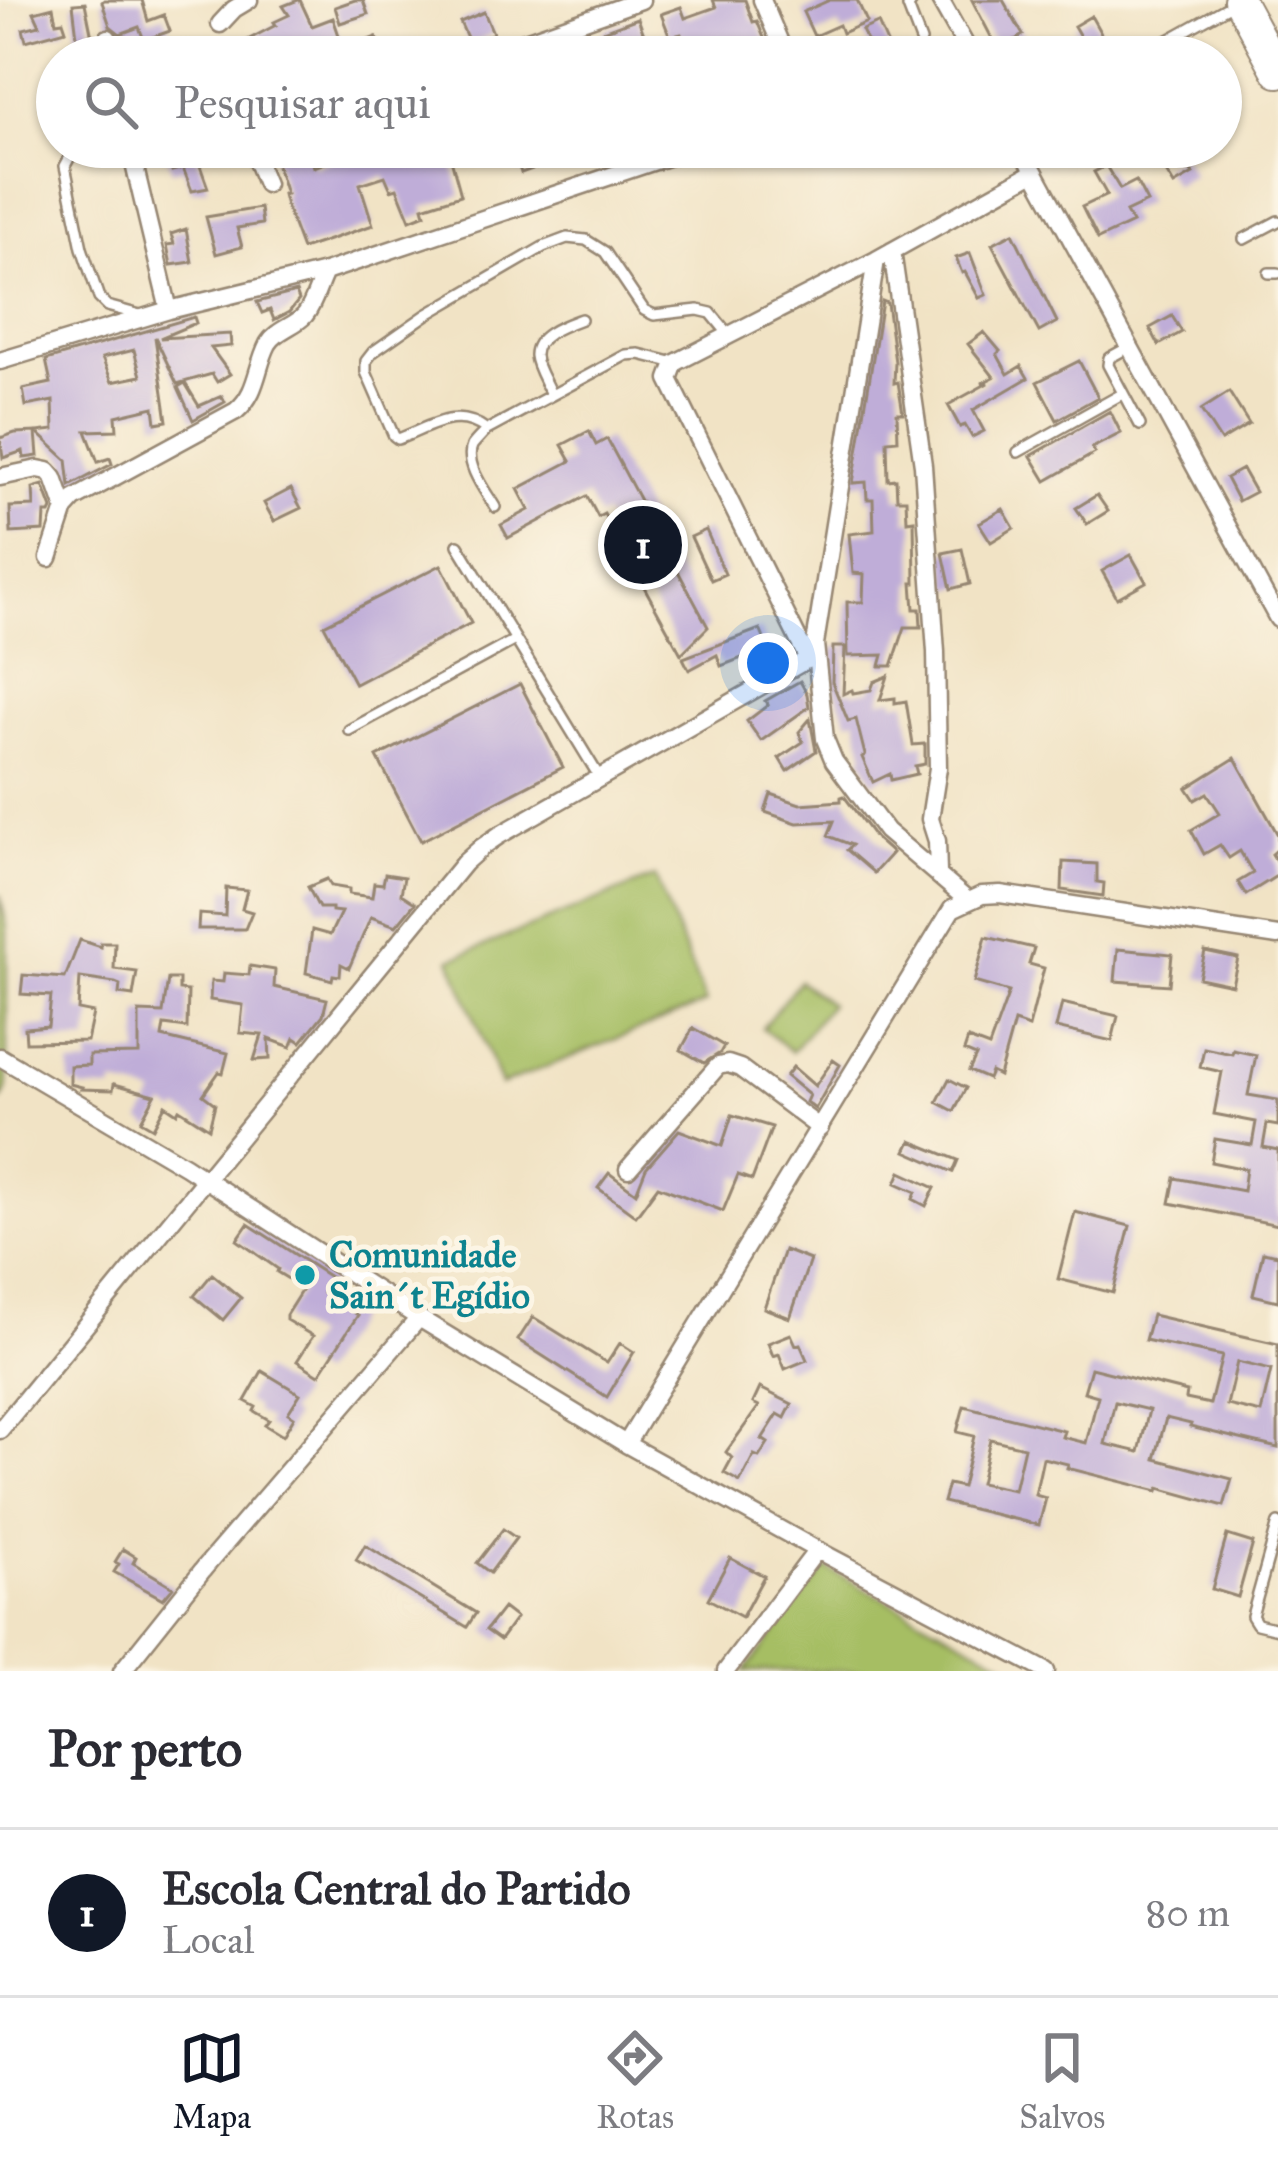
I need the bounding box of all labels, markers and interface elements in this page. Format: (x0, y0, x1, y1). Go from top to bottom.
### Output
search box (36, 36, 1242, 168)
icon: search (78, 69, 144, 135)
text: Pesquisar aqui (174, 75, 431, 130)
pin: 1 (604, 500, 682, 590)
your location (738, 633, 798, 693)
place label: Comunidade Sain´t Egídio (329, 1233, 530, 1318)
marker: Comunidade Sain´t Egídio (292, 1262, 318, 1288)
text: Por perto (48, 1718, 242, 1780)
text: Escola Central do Partido (162, 1861, 630, 1916)
text: 1 (79, 1889, 95, 1937)
text: 80 m (1145, 1889, 1230, 1937)
text: Local (162, 1916, 254, 1964)
tab: Mapa (173, 2025, 251, 2137)
tab: Rotas (596, 2025, 674, 2137)
tab: Salvos (1019, 2025, 1105, 2137)

